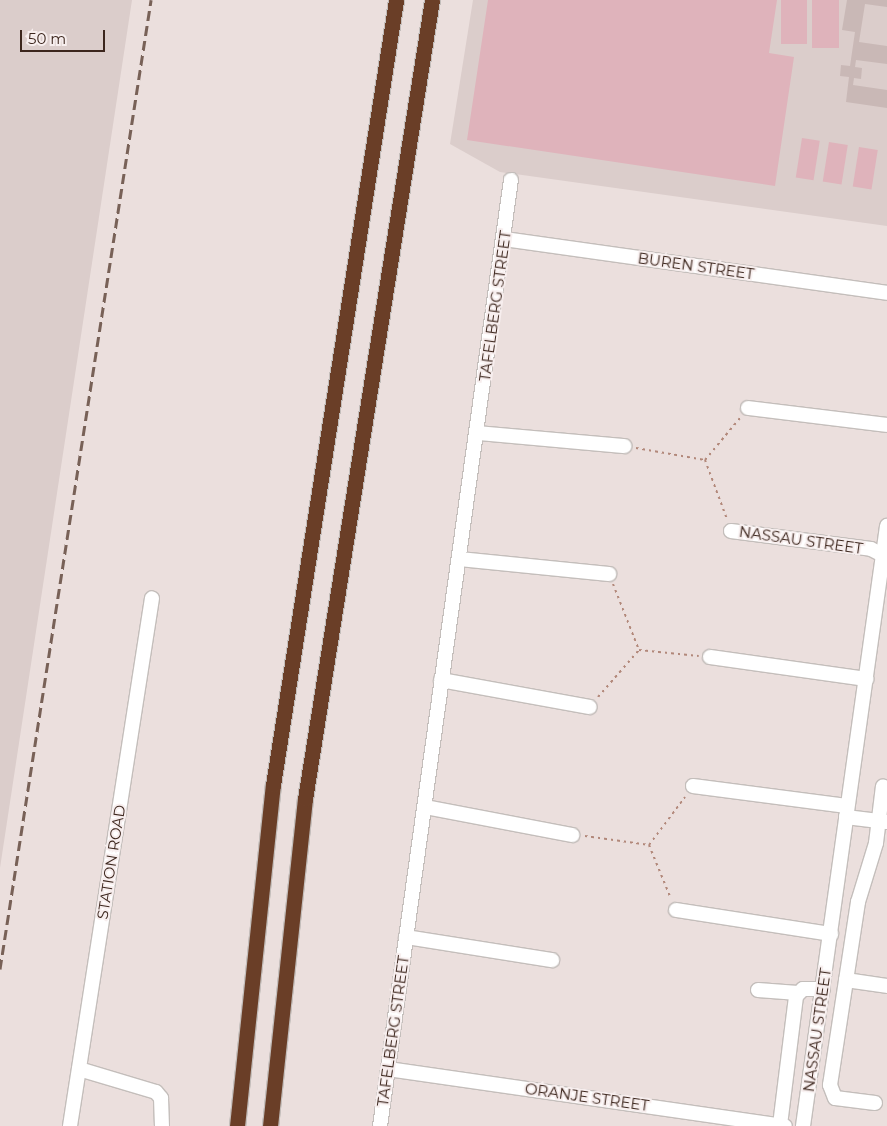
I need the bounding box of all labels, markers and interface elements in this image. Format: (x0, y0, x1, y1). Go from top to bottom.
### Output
scale bar (22, 20, 108, 52)
text: 50 m (28, 29, 66, 48)
street label: TAFELBERG STREET (476, 229, 514, 383)
street label: BUREN STREET (637, 249, 755, 283)
street label: NASSAU STREET (738, 522, 864, 558)
street label: STATION ROAD (93, 803, 129, 921)
street label: TAFELBERG STREET (374, 954, 412, 1108)
street label: NASSAU STREET (799, 967, 835, 1093)
street label: ORANJE STREET (524, 1079, 650, 1115)

